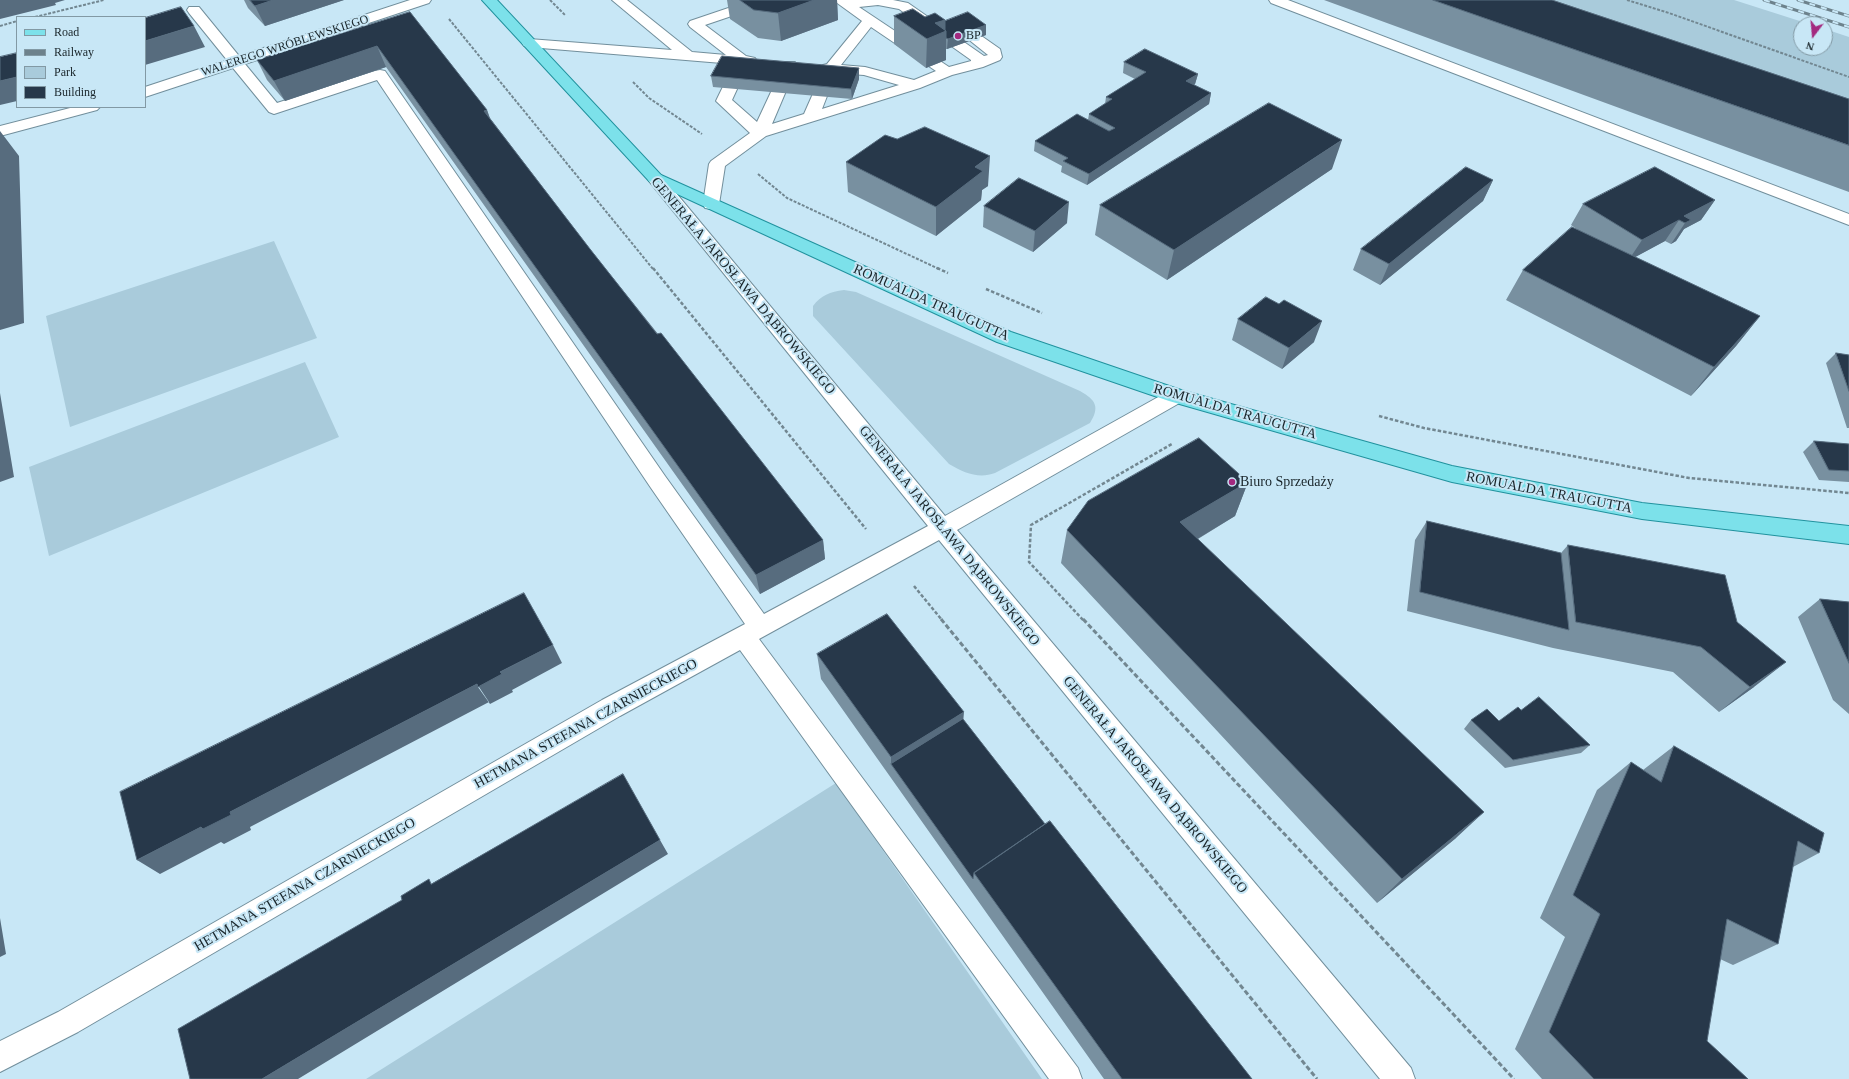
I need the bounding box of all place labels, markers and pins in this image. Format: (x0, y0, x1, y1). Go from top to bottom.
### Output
place label: BP (966, 29, 981, 43)
marker: BP (953, 31, 963, 41)
place label: Biuro Sprzedaży (1240, 474, 1334, 490)
marker: Biuro Sprzedaży (1227, 477, 1237, 487)

